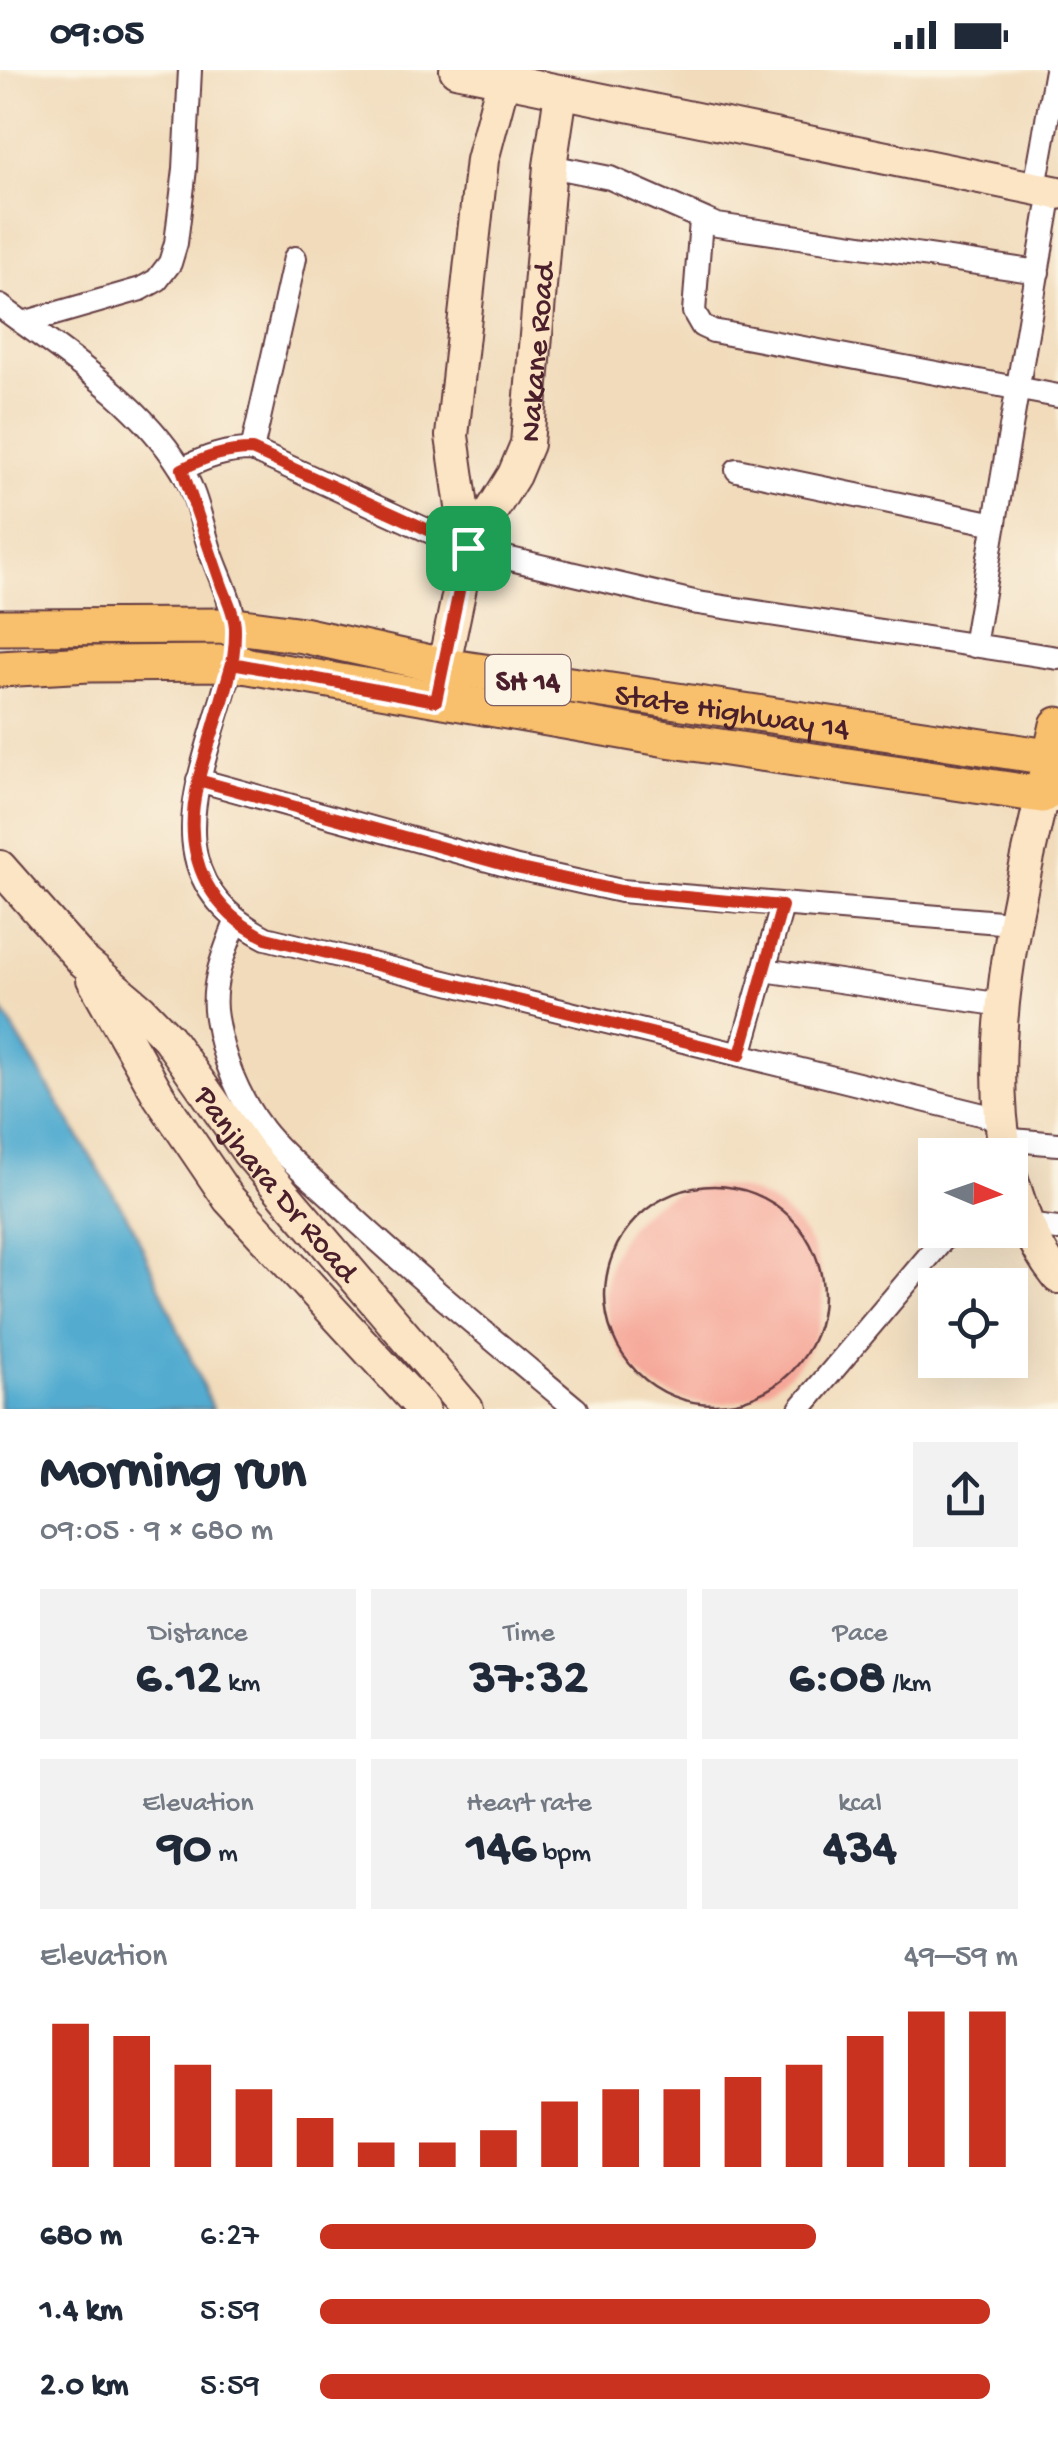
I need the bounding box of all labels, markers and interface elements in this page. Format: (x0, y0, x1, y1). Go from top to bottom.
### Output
text: 09:05 (50, 13, 144, 57)
street label: Nakane Road (513, 259, 566, 444)
pin (426, 506, 511, 591)
icon: arrive (441, 521, 496, 576)
road number: SH 14 (486, 655, 570, 705)
street label: State Highway 14 (612, 678, 852, 751)
street label: Panjhara Dr Road (183, 1079, 366, 1293)
north arrow (918, 1138, 1028, 1248)
map controls (918, 1138, 1028, 1378)
button: locate (918, 1268, 1028, 1378)
button: share (913, 1442, 1018, 1547)
text: Morning run (40, 1443, 306, 1507)
text: 09:05 · 9 × 680 m (40, 1513, 273, 1551)
text: Distance (149, 1618, 247, 1651)
text: Time (503, 1618, 555, 1651)
text: Pace (833, 1618, 887, 1651)
text: 6.12 (136, 1651, 221, 1710)
text: 37:32 (470, 1651, 588, 1710)
text: 6:08 (789, 1651, 886, 1710)
text: km (221, 1668, 260, 1701)
text: /km (886, 1668, 931, 1701)
text: Elevation (142, 1788, 254, 1821)
text: Heart rate (466, 1788, 592, 1821)
text: kcal (838, 1788, 882, 1821)
text: 90 (158, 1821, 211, 1880)
text: 146 (467, 1821, 536, 1880)
text: 434 (823, 1821, 897, 1880)
text: m (211, 1838, 238, 1871)
text: bpm (536, 1838, 591, 1871)
text: Elevation (40, 1939, 167, 1977)
text: 49–59 m (904, 1939, 1018, 1977)
text: 680 m (40, 2218, 122, 2256)
text: 6:27 (200, 2218, 259, 2256)
text: 1.4 km (40, 2293, 123, 2331)
text: 5:59 (200, 2293, 260, 2331)
text: 2.0 km (40, 2368, 128, 2406)
text: 5:59 (200, 2368, 260, 2406)

